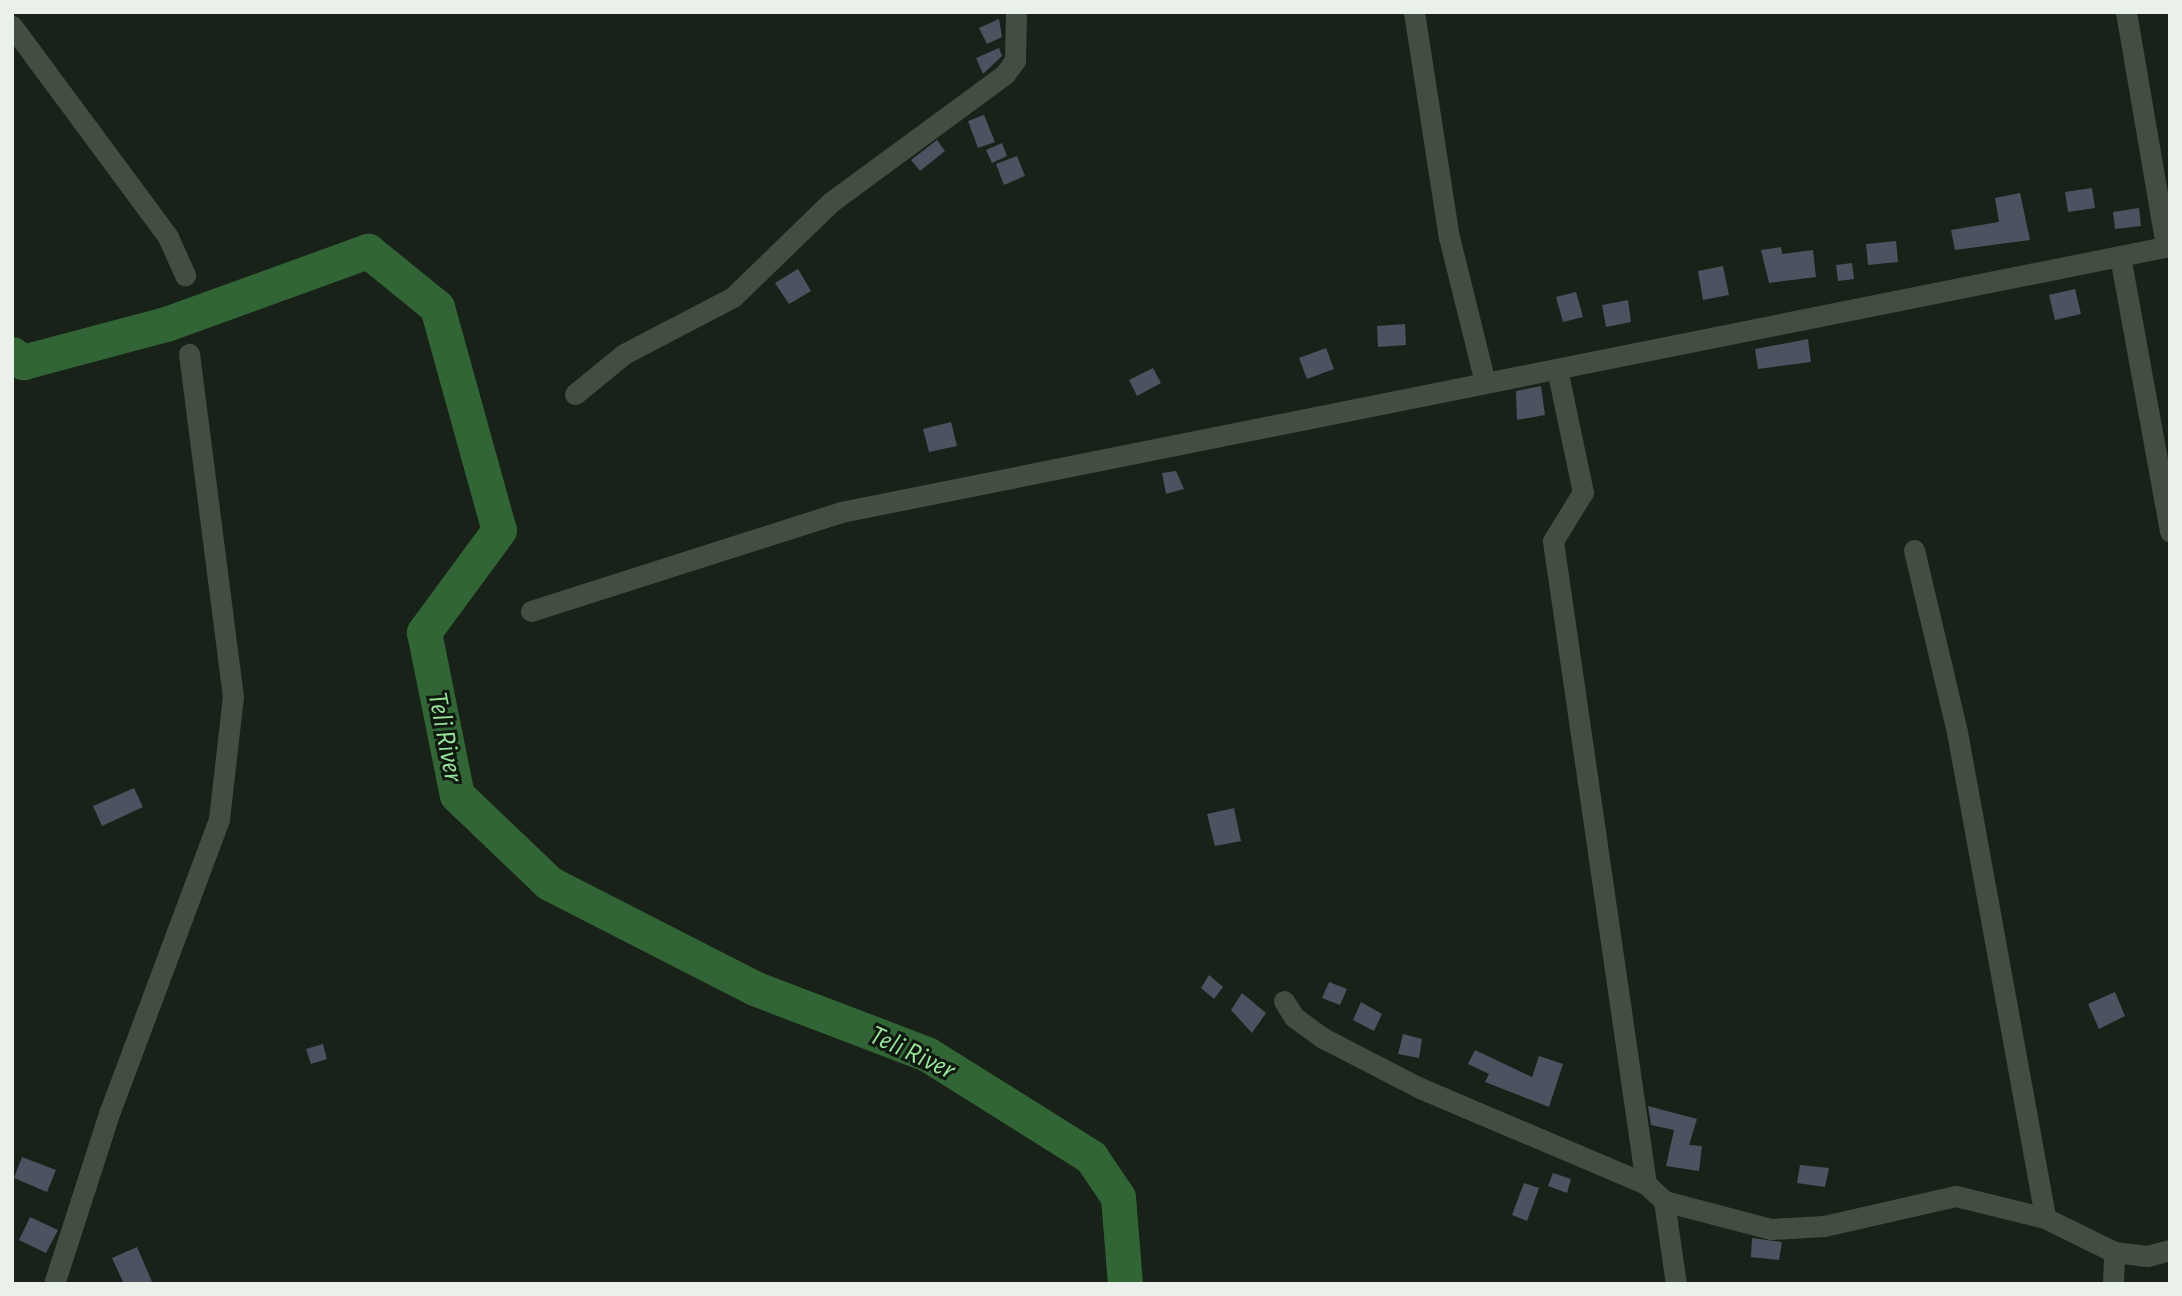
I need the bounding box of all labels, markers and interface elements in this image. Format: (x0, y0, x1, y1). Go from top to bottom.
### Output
water label: Teli River (420, 689, 470, 785)
water label: Teli River (864, 1019, 960, 1087)

